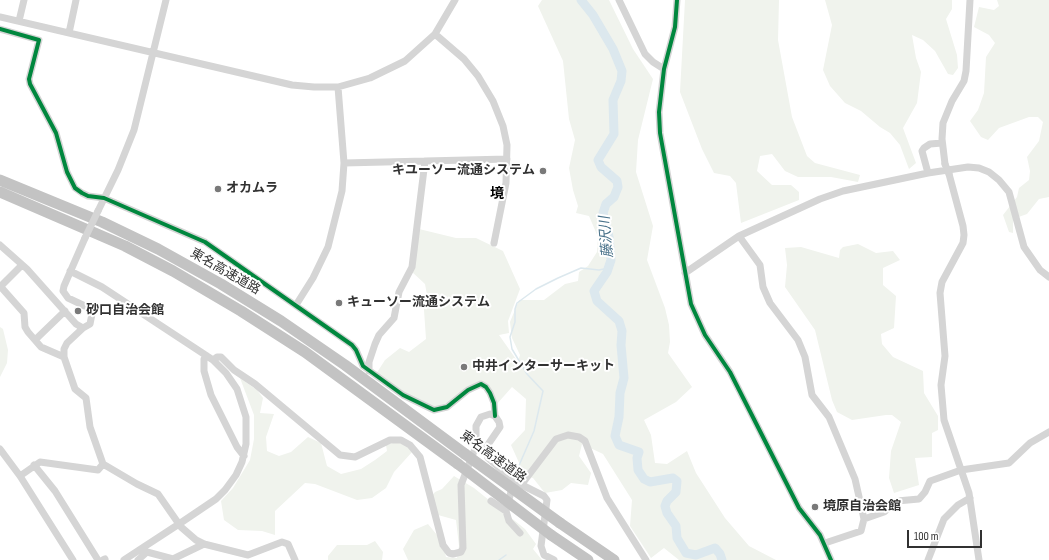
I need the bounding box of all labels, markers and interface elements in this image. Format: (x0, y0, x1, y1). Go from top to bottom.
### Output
place label: キユーソー流通システム (392, 163, 535, 179)
marker: キユーソー流通システム (538, 166, 548, 176)
place label: オカムラ (226, 181, 278, 197)
marker: オカムラ (213, 184, 223, 194)
district label: 境 (490, 186, 504, 202)
water label: 藤沢川 (597, 215, 617, 259)
street label: 東名高速道路 (187, 246, 263, 298)
place label: キューソー流通システム (347, 295, 490, 311)
marker: キューソー流通システム (334, 298, 344, 308)
place label: 砂口自治会館 (86, 303, 164, 319)
marker: 砂口自治会館 (73, 306, 83, 316)
place label: 中井インターサーキット (472, 359, 615, 375)
marker: 中井インターサーキット (459, 362, 469, 372)
street label: 東名高速道路 (457, 428, 529, 486)
place label: 境原自治会館 (823, 499, 901, 515)
marker: 境原自治会館 (810, 502, 820, 512)
scale bar (909, 522, 984, 548)
text: 100 m (914, 529, 939, 544)

